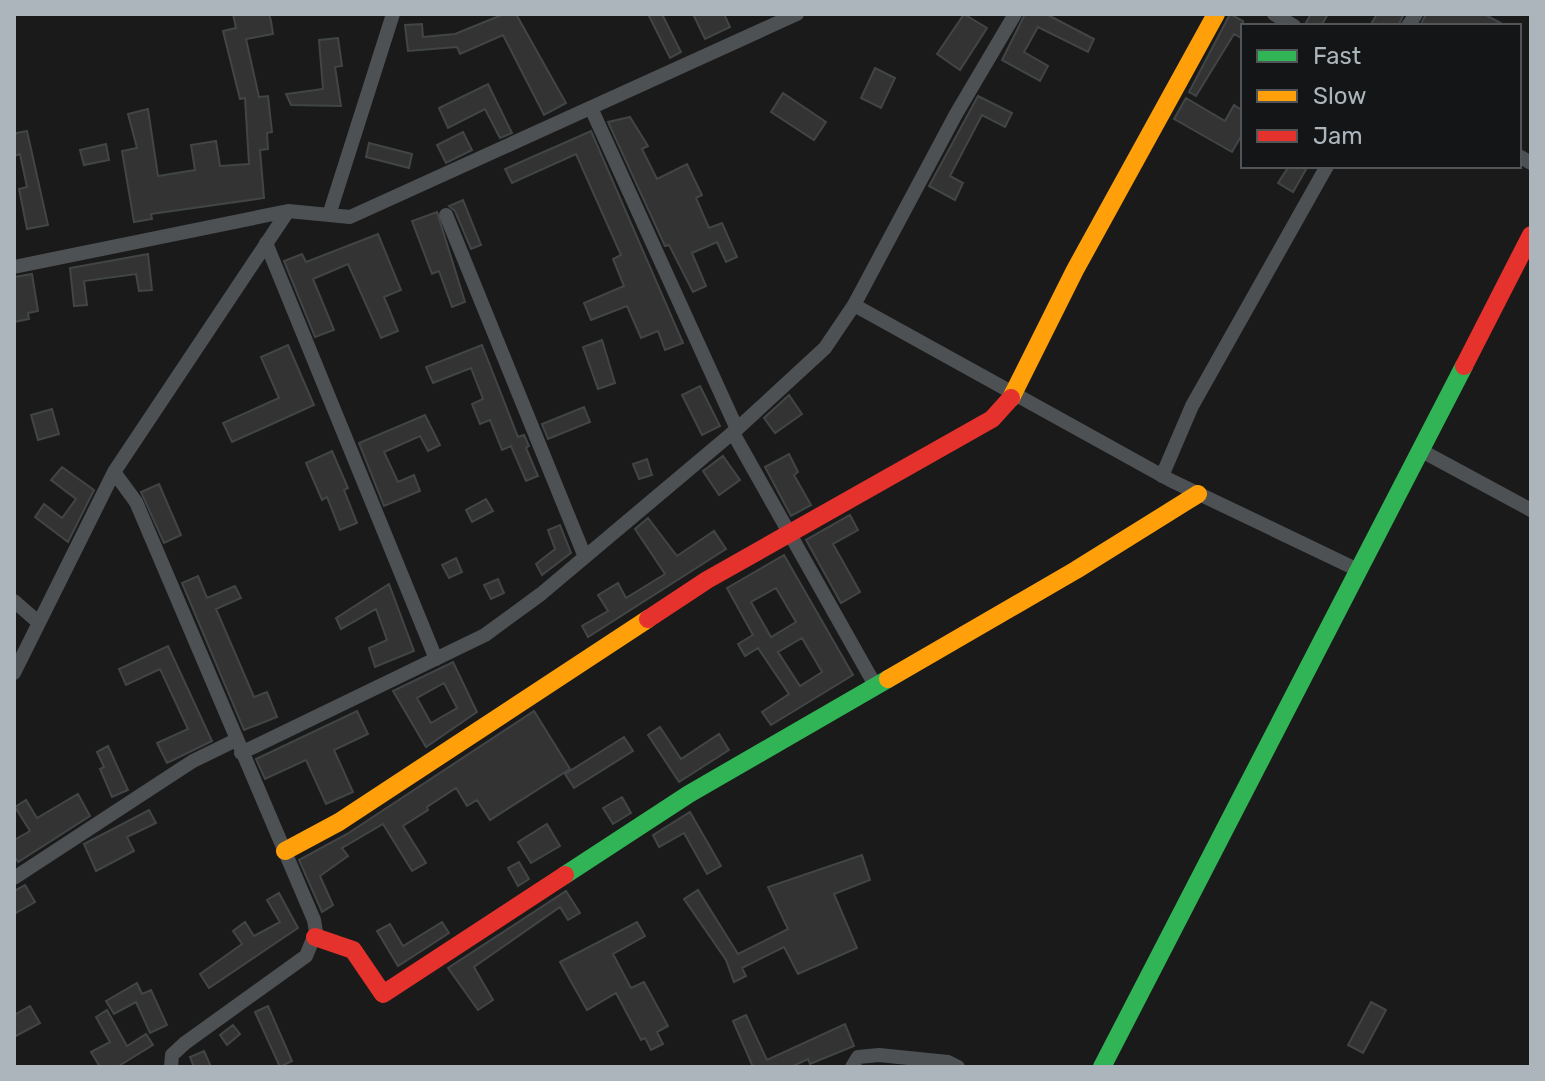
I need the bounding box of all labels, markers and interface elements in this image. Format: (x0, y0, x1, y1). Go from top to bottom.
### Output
legend (1241, 24, 1521, 168)
text: Fast (1313, 42, 1361, 70)
text: Slow (1313, 82, 1366, 110)
text: Jam (1313, 122, 1363, 150)

